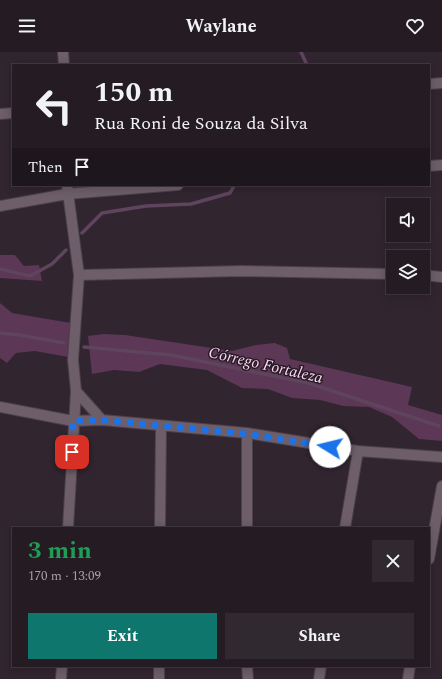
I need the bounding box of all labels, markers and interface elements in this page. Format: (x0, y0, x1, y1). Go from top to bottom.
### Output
text: Waylane (185, 13, 257, 40)
icon: menu (16, 15, 38, 37)
icon: heart (404, 15, 426, 37)
text: 150 m (94, 71, 173, 114)
icon: left (28, 80, 80, 132)
text: Rua Roni de Souza da Silva (94, 110, 308, 137)
text: Then (28, 156, 63, 179)
icon: arrive (71, 156, 93, 178)
map controls (386, 198, 430, 294)
button: sound (386, 198, 430, 242)
button: layers (386, 250, 430, 294)
water label: Córrego Fortaleza (206, 340, 325, 390)
position arrow (309, 426, 351, 468)
pin (55, 435, 89, 469)
icon: arrive (61, 441, 83, 463)
text: 3 min (28, 533, 92, 569)
button: close (372, 540, 414, 582)
text: 170 m · 13:09 (28, 566, 101, 586)
button: Exit (28, 613, 217, 659)
button: Share (225, 613, 414, 659)

